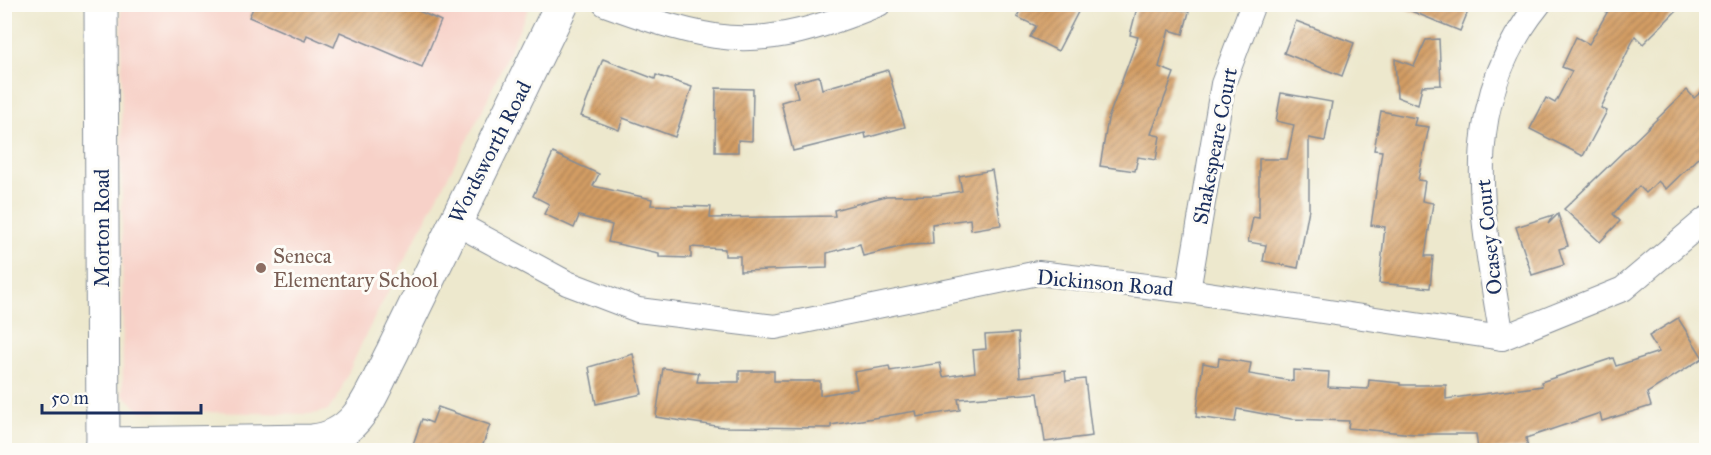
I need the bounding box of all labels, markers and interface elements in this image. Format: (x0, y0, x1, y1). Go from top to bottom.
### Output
street label: Shakespeare Court (1187, 65, 1243, 227)
street label: Wordsworth Road (443, 76, 537, 228)
street label: Morton Road (89, 168, 115, 287)
street label: Ocasey Court (1470, 177, 1508, 296)
place label: Seneca Elementary School (273, 243, 438, 293)
marker: Seneca Elementary School (254, 261, 268, 275)
street label: Dickinson Road (1036, 264, 1175, 302)
scale bar (42, 377, 201, 415)
text: 50 m (51, 387, 89, 409)

